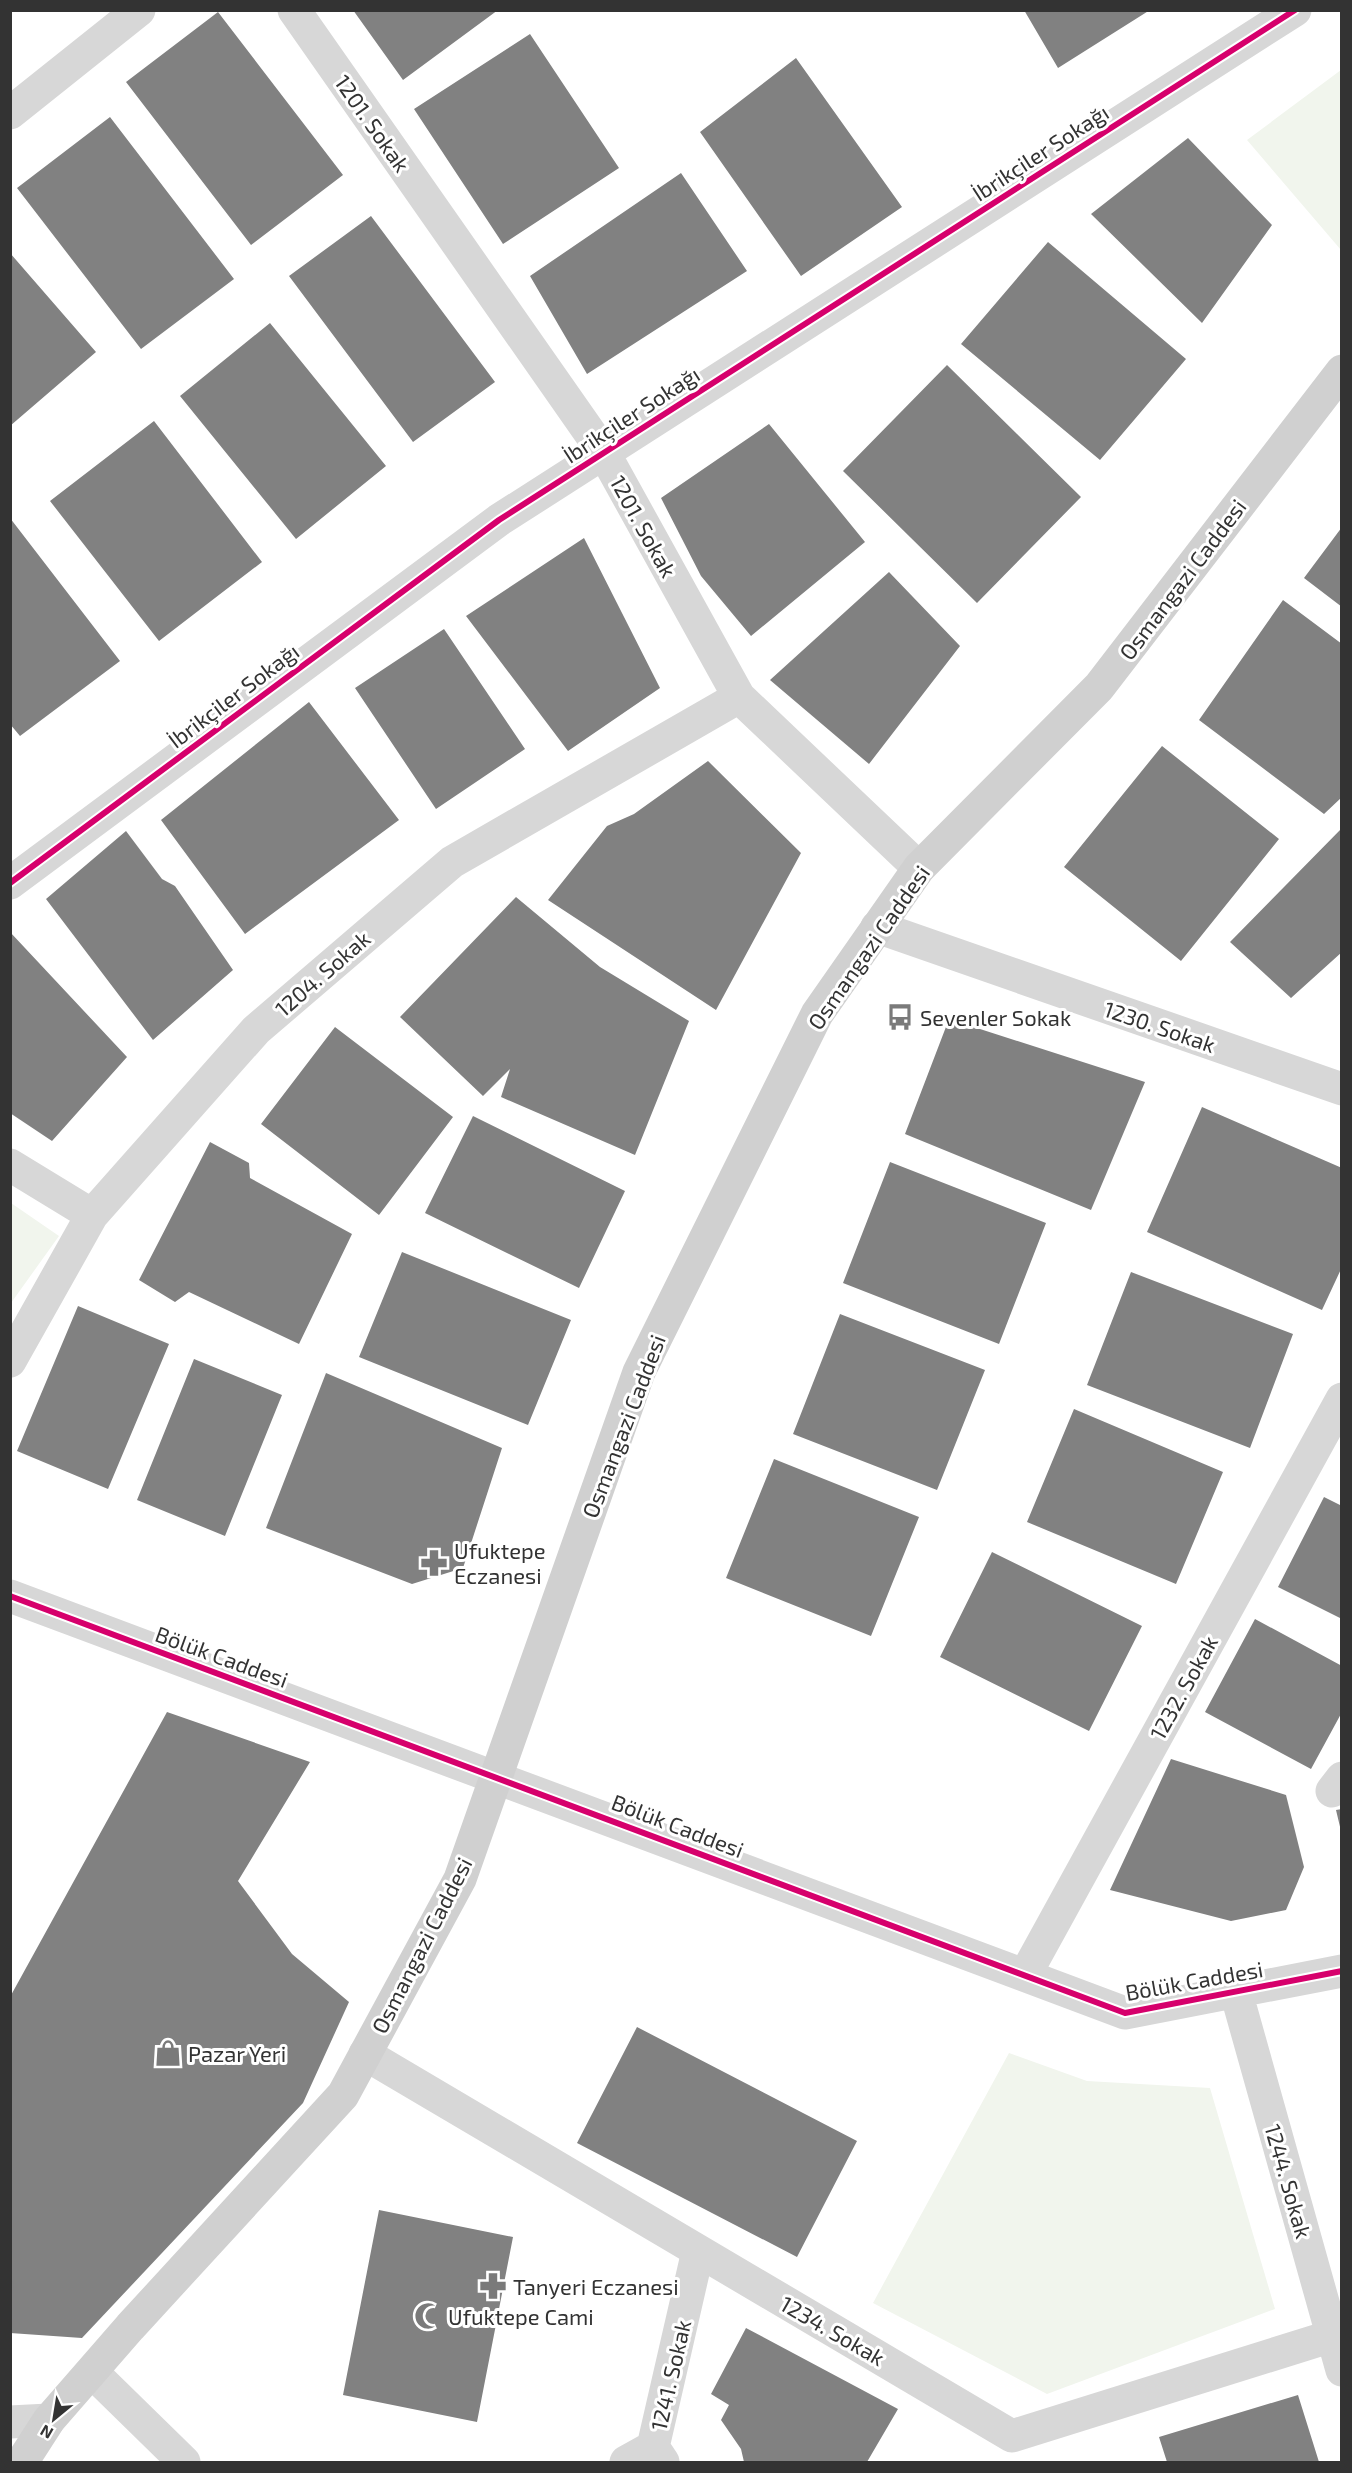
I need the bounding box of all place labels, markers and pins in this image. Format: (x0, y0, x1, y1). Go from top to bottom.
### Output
bus stop icon: Sevenler Sokak (885, 1002, 915, 1032)
place label: Sevenler Sokak (920, 1004, 1071, 1030)
place label: Ufuktepe Eczanesi (454, 1537, 546, 1588)
pharmacy icon: Ufuktepe Eczanesi (419, 1548, 449, 1578)
shop icon: Pazar Yeri (153, 2038, 183, 2068)
place label: Pazar Yeri (188, 2040, 286, 2066)
pharmacy icon: Tanyeri Eczanesi (478, 2271, 508, 2301)
place label: Tanyeri Eczanesi (513, 2273, 679, 2299)
mosque icon: Ufuktepe Cami (413, 2301, 443, 2331)
place label: Ufuktepe Cami (448, 2303, 594, 2329)

